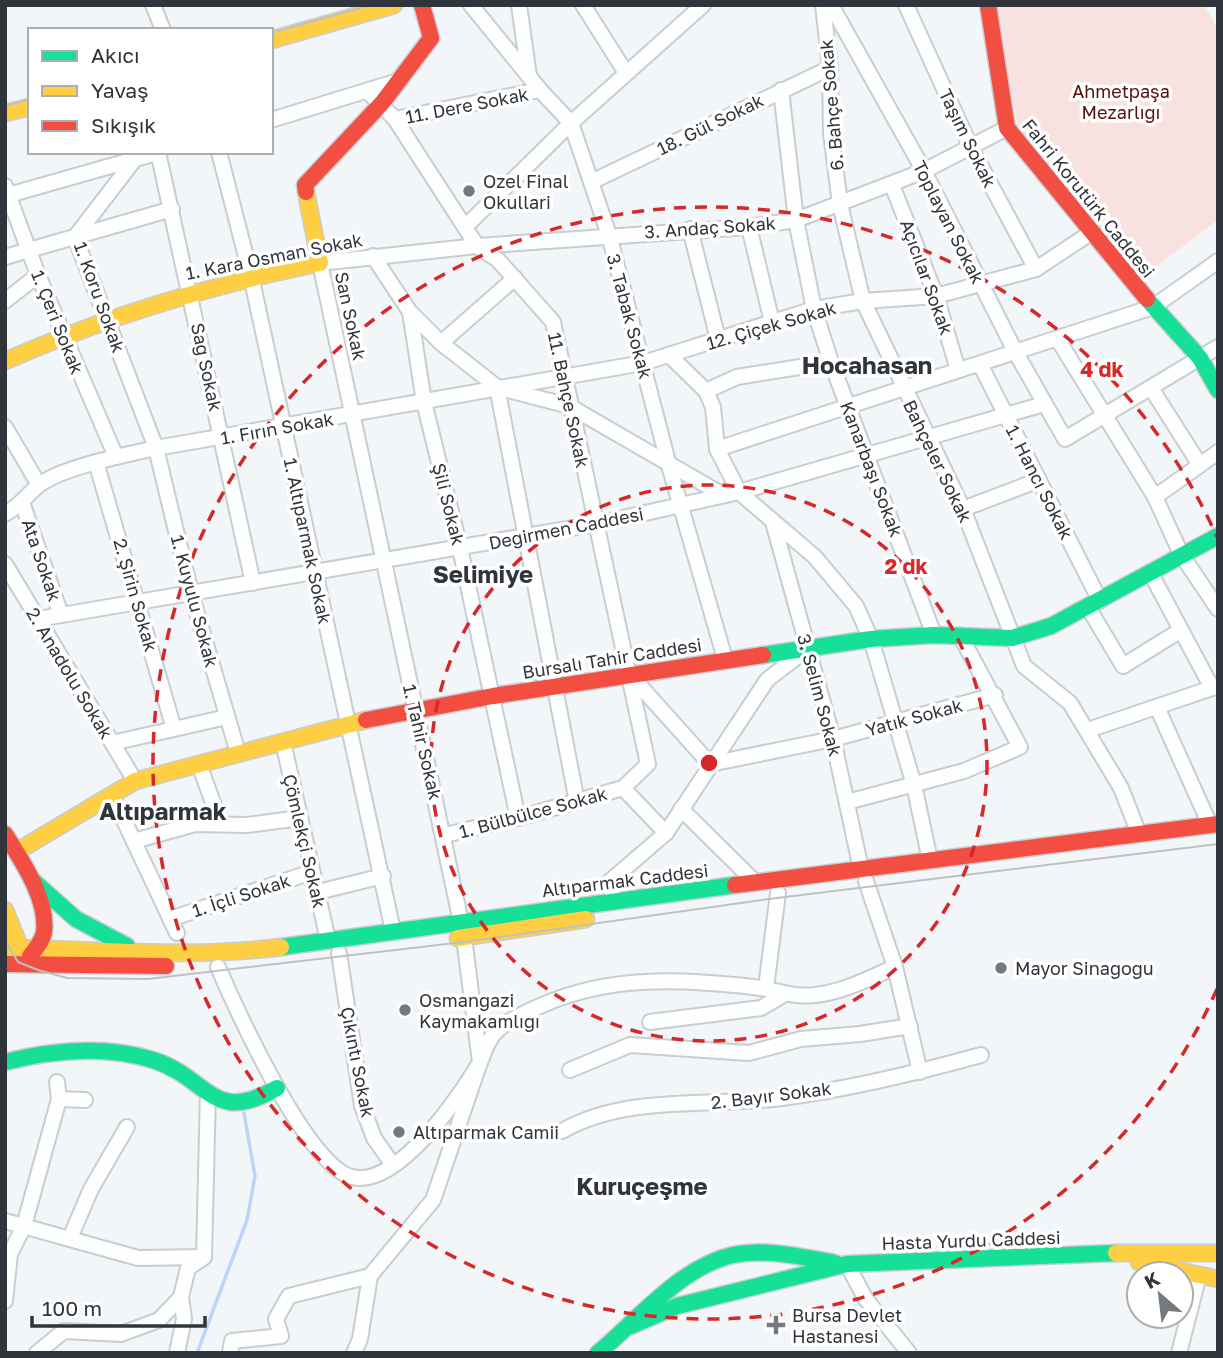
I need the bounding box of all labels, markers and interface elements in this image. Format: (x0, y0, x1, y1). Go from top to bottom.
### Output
legend (28, 28, 273, 154)
street label: 6. Bahçe Sokak (814, 39, 848, 171)
text: Akıcı (91, 42, 140, 68)
text: Yavaş (91, 77, 148, 103)
park label: Ahmetpaşa Mezarlığı (1072, 80, 1170, 123)
street label: 11. Dere Sokak (404, 82, 530, 128)
street label: Taşım Sokak (935, 85, 1001, 191)
street label: 18. Gül Sokak (653, 89, 767, 159)
text: Sıkışık (91, 112, 156, 138)
street label: Fahri Korutürk Caddesi (1018, 114, 1160, 282)
street label: Toplayan Sokak (909, 157, 989, 287)
place label: Ozel Final Okullari (483, 170, 569, 213)
marker: Ozel Final Okullari (461, 183, 477, 199)
street label: 3. Andaç Sokak (644, 211, 776, 243)
street label: Açıcılar Sokak (896, 216, 958, 338)
street label: 1. Kara Osman Sokak (184, 228, 364, 284)
street label: 1. Koru Sokak (70, 238, 130, 356)
street label: 3. Tabak Sokak (603, 251, 657, 381)
street label: 1. Çeri Sokak (27, 267, 89, 377)
street label: San Sokak (331, 270, 371, 362)
street label: 12. Çiçek Sokak (704, 296, 838, 354)
street label: Sağ Sokak (187, 321, 227, 413)
street label: 11. Bahçe Sokak (544, 330, 594, 470)
district label: Hocahasan (802, 350, 932, 379)
text: 4 dk (1080, 356, 1124, 382)
street label: Bahçeler Sokak (899, 396, 977, 526)
street label: Kanarbaşı Sokak (836, 398, 908, 540)
street label: 1. Fırın Sokak (219, 407, 335, 449)
street label: 1. Hancı Sokak (1002, 421, 1078, 543)
street label: 1. Altıparmak Sokak (280, 456, 336, 626)
street label: Şili Sokak (428, 461, 470, 547)
street label: Değirmen Caddesi (487, 502, 645, 554)
street label: Ata Sokak (18, 516, 66, 604)
street label: 1. Kuyulu Sokak (167, 532, 223, 670)
street label: 2. Şirin Sokak (109, 536, 163, 654)
text: 2 dk (884, 553, 928, 579)
district label: Selimiye (433, 559, 533, 588)
street label: 2. Anadolu Sokak (22, 603, 118, 743)
street label: 3. Selim Sokak (793, 631, 847, 759)
street label: Bursalı Tahir Caddesi (521, 633, 703, 683)
street label: 1. Tahir Sokak (399, 682, 447, 802)
street label: Yatık Sokak (863, 694, 965, 740)
centre of rings (697, 751, 721, 775)
street label: Çömlekçi Sokak (279, 772, 331, 910)
street label: 1. Bülbülce Sokak (457, 782, 609, 842)
district label: Altıparmak (99, 796, 227, 825)
street label: Altıparmak Caddesi (541, 859, 709, 901)
street label: 1. İçli Sokak (189, 869, 293, 921)
place label: Mayor Sinagogu (1015, 957, 1154, 979)
marker: Mayor Sinagogu (993, 960, 1009, 976)
place label: Osmangazi Kaymakamlığı (419, 989, 540, 1032)
marker: Osmangazi Kaymakamlığı (397, 1002, 413, 1018)
street label: Çıkıntı Sokak (337, 1005, 379, 1119)
street label: 2. Bayır Sokak (709, 1077, 833, 1113)
place label: Altıparmak Camii (413, 1121, 559, 1143)
marker: Altıparmak Camii (391, 1124, 407, 1140)
district label: Kuruçeşme (576, 1171, 708, 1200)
street label: Hasta Yurdu Caddesi (881, 1226, 1061, 1254)
north arrow (1125, 1260, 1195, 1330)
text: K (1140, 1266, 1163, 1293)
scale bar (32, 1284, 205, 1328)
text: 100 m (42, 1295, 102, 1321)
place label: Bursa Devlet Hastanesi (792, 1304, 902, 1347)
marker: Bursa Devlet Hastanesi (766, 1315, 786, 1335)

